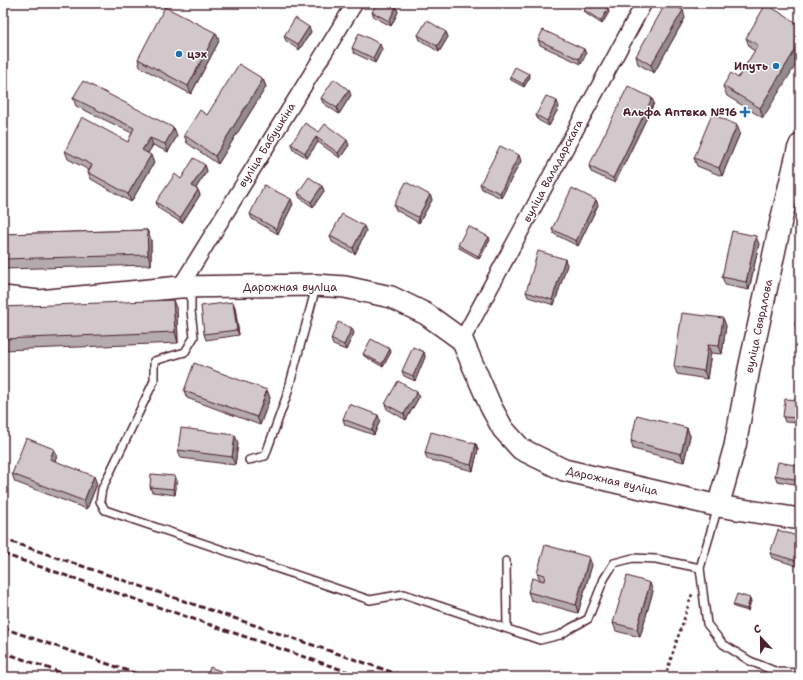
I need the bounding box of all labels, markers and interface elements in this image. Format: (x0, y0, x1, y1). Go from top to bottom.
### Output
place label: цэх (187, 47, 207, 62)
marker: цэх (174, 49, 184, 59)
place label: Ипуть (734, 59, 768, 74)
marker: Ипуть (771, 61, 781, 71)
street label: вуліца Бабушкіна (235, 100, 299, 190)
place label: Альфа Аптека №16 (623, 105, 737, 120)
marker: Альфа Аптека №16 (740, 107, 750, 117)
street label: вуліца Валадарскага (520, 117, 586, 225)
street label: вуліца Свярдлова (742, 278, 776, 374)
street label: Дарожная вуліца (243, 280, 337, 295)
street label: Дарожная вуліца (565, 463, 660, 499)
north arrow (741, 618, 781, 658)
text: С (751, 621, 764, 637)

